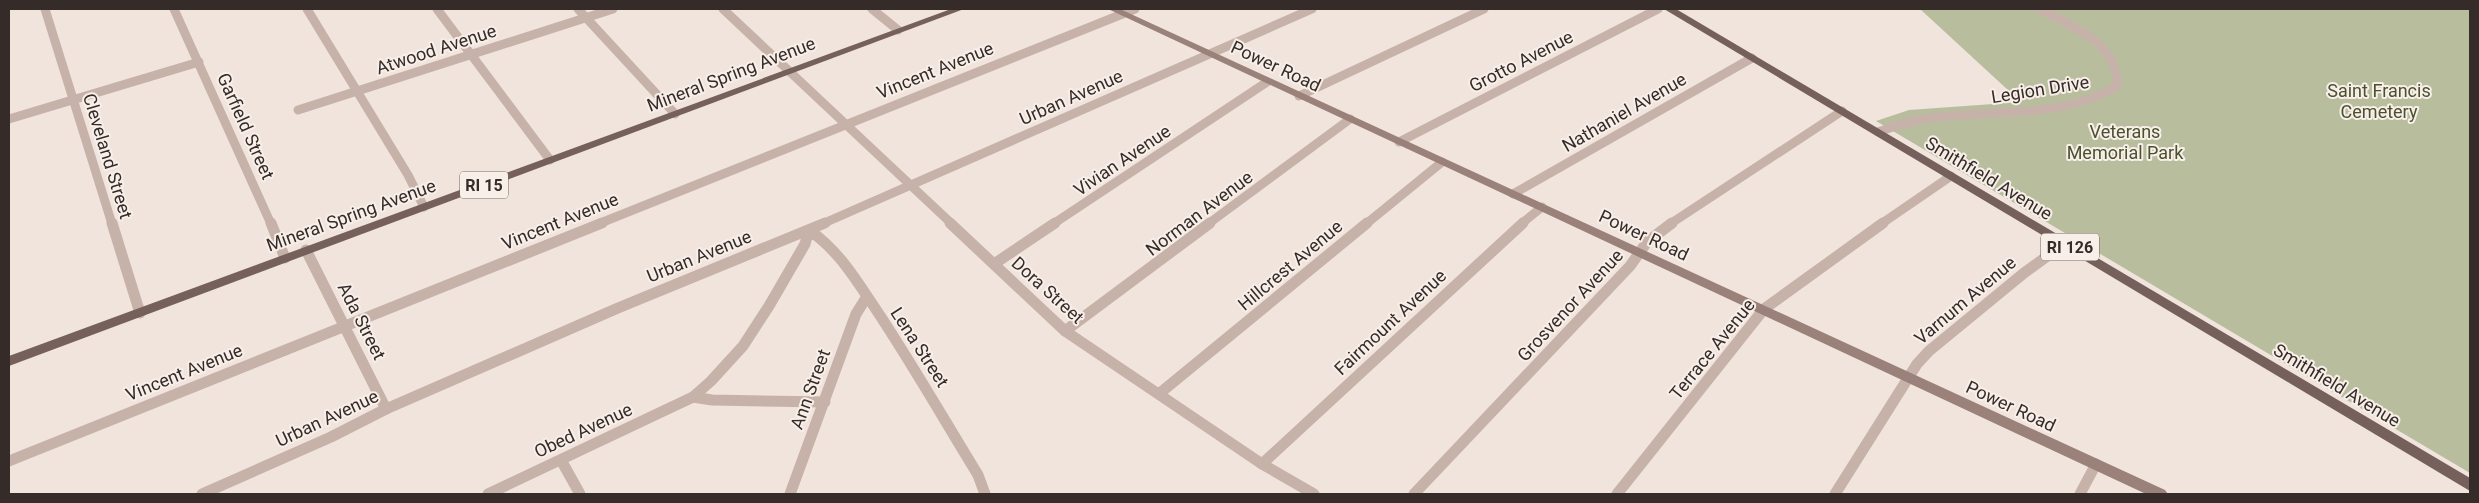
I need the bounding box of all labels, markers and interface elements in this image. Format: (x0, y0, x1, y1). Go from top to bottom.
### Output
street label: Atwood Avenue (373, 20, 499, 78)
street label: Grotto Avenue (1466, 26, 1576, 96)
street label: Mineral Spring Avenue (644, 32, 818, 116)
street label: Power Road (1228, 36, 1324, 96)
street label: Vincent Avenue (874, 37, 996, 103)
street label: Urban Avenue (1016, 65, 1126, 129)
street label: Nathaniel Avenue (1558, 68, 1690, 156)
street label: Garfield Street (213, 70, 279, 183)
street label: Legion Drive (1990, 71, 2090, 107)
park label: Saint Francis Cemetery (2327, 80, 2431, 122)
street label: Cleveland Street (79, 91, 137, 221)
street label: Vivian Avenue (1070, 120, 1174, 200)
park label: Veterans Memorial Park (2067, 121, 2184, 163)
street label: Smithfield Avenue (1922, 132, 2056, 224)
street label: Norman Avenue (1142, 166, 1256, 260)
road number: RI 15 (460, 172, 508, 198)
street label: Mineral Spring Avenue (263, 175, 439, 255)
street label: Vincent Avenue (499, 188, 621, 254)
street label: Power Road (1596, 205, 1692, 265)
street label: Hillcrest Avenue (1234, 215, 1346, 315)
street label: Urban Avenue (644, 225, 754, 287)
road number: RI 126 (2041, 233, 2099, 260)
street label: Grosvenor Avenue (1513, 245, 1627, 365)
street label: Varnum Avenue (1910, 251, 2020, 349)
street label: Dora Street (1008, 252, 1088, 328)
street label: Fairmount Avenue (1330, 265, 1450, 379)
street label: Ada Street (334, 279, 390, 363)
street label: Terrace Avenue (1665, 294, 1759, 404)
street label: Lena Street (886, 303, 954, 391)
street label: Vincent Avenue (123, 339, 245, 405)
street label: Smithfield Avenue (2270, 339, 2404, 431)
street label: Ann Street (786, 346, 834, 432)
street label: Power Road (1963, 376, 2059, 436)
street label: Urban Avenue (272, 385, 382, 451)
street label: Obed Avenue (531, 398, 635, 462)

